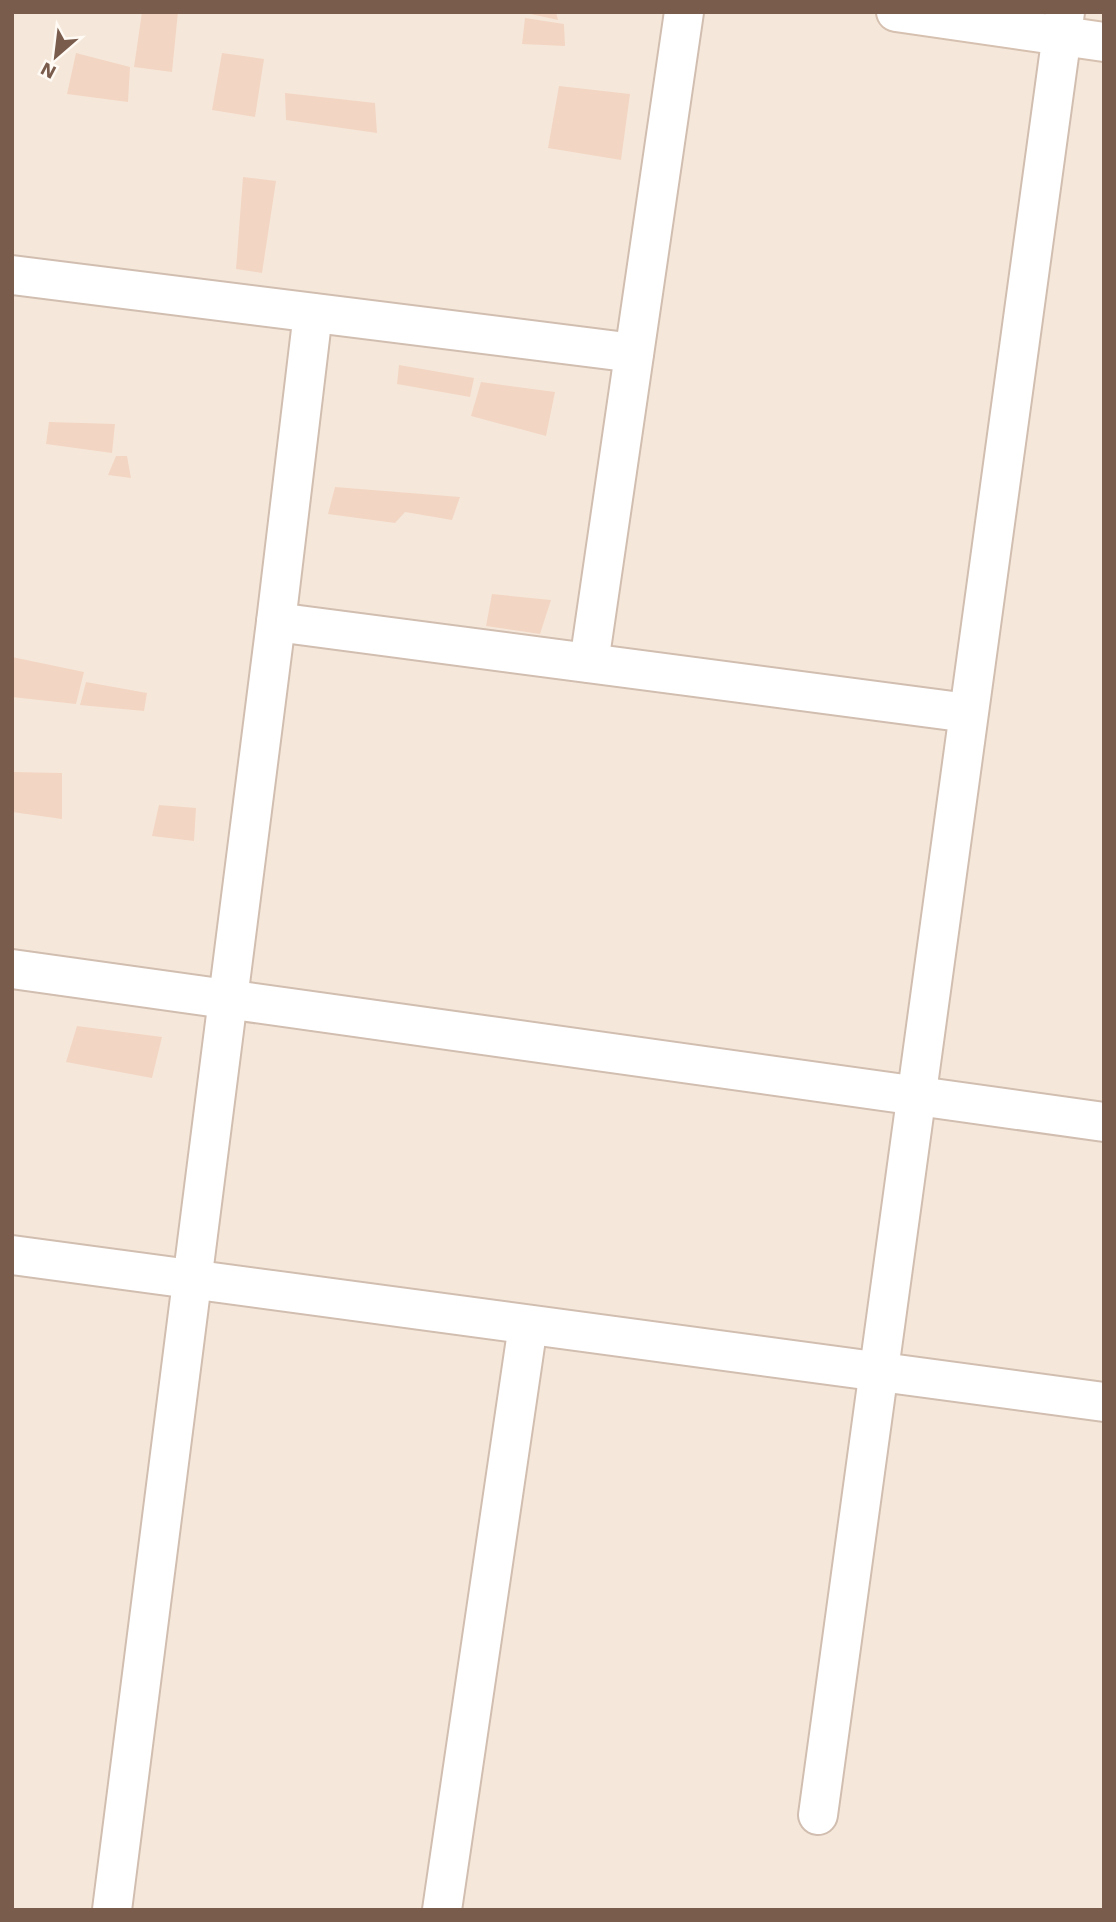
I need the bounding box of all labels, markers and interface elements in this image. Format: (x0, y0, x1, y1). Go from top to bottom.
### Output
north arrow (21, 21, 91, 91)
text: N (37, 57, 60, 84)

